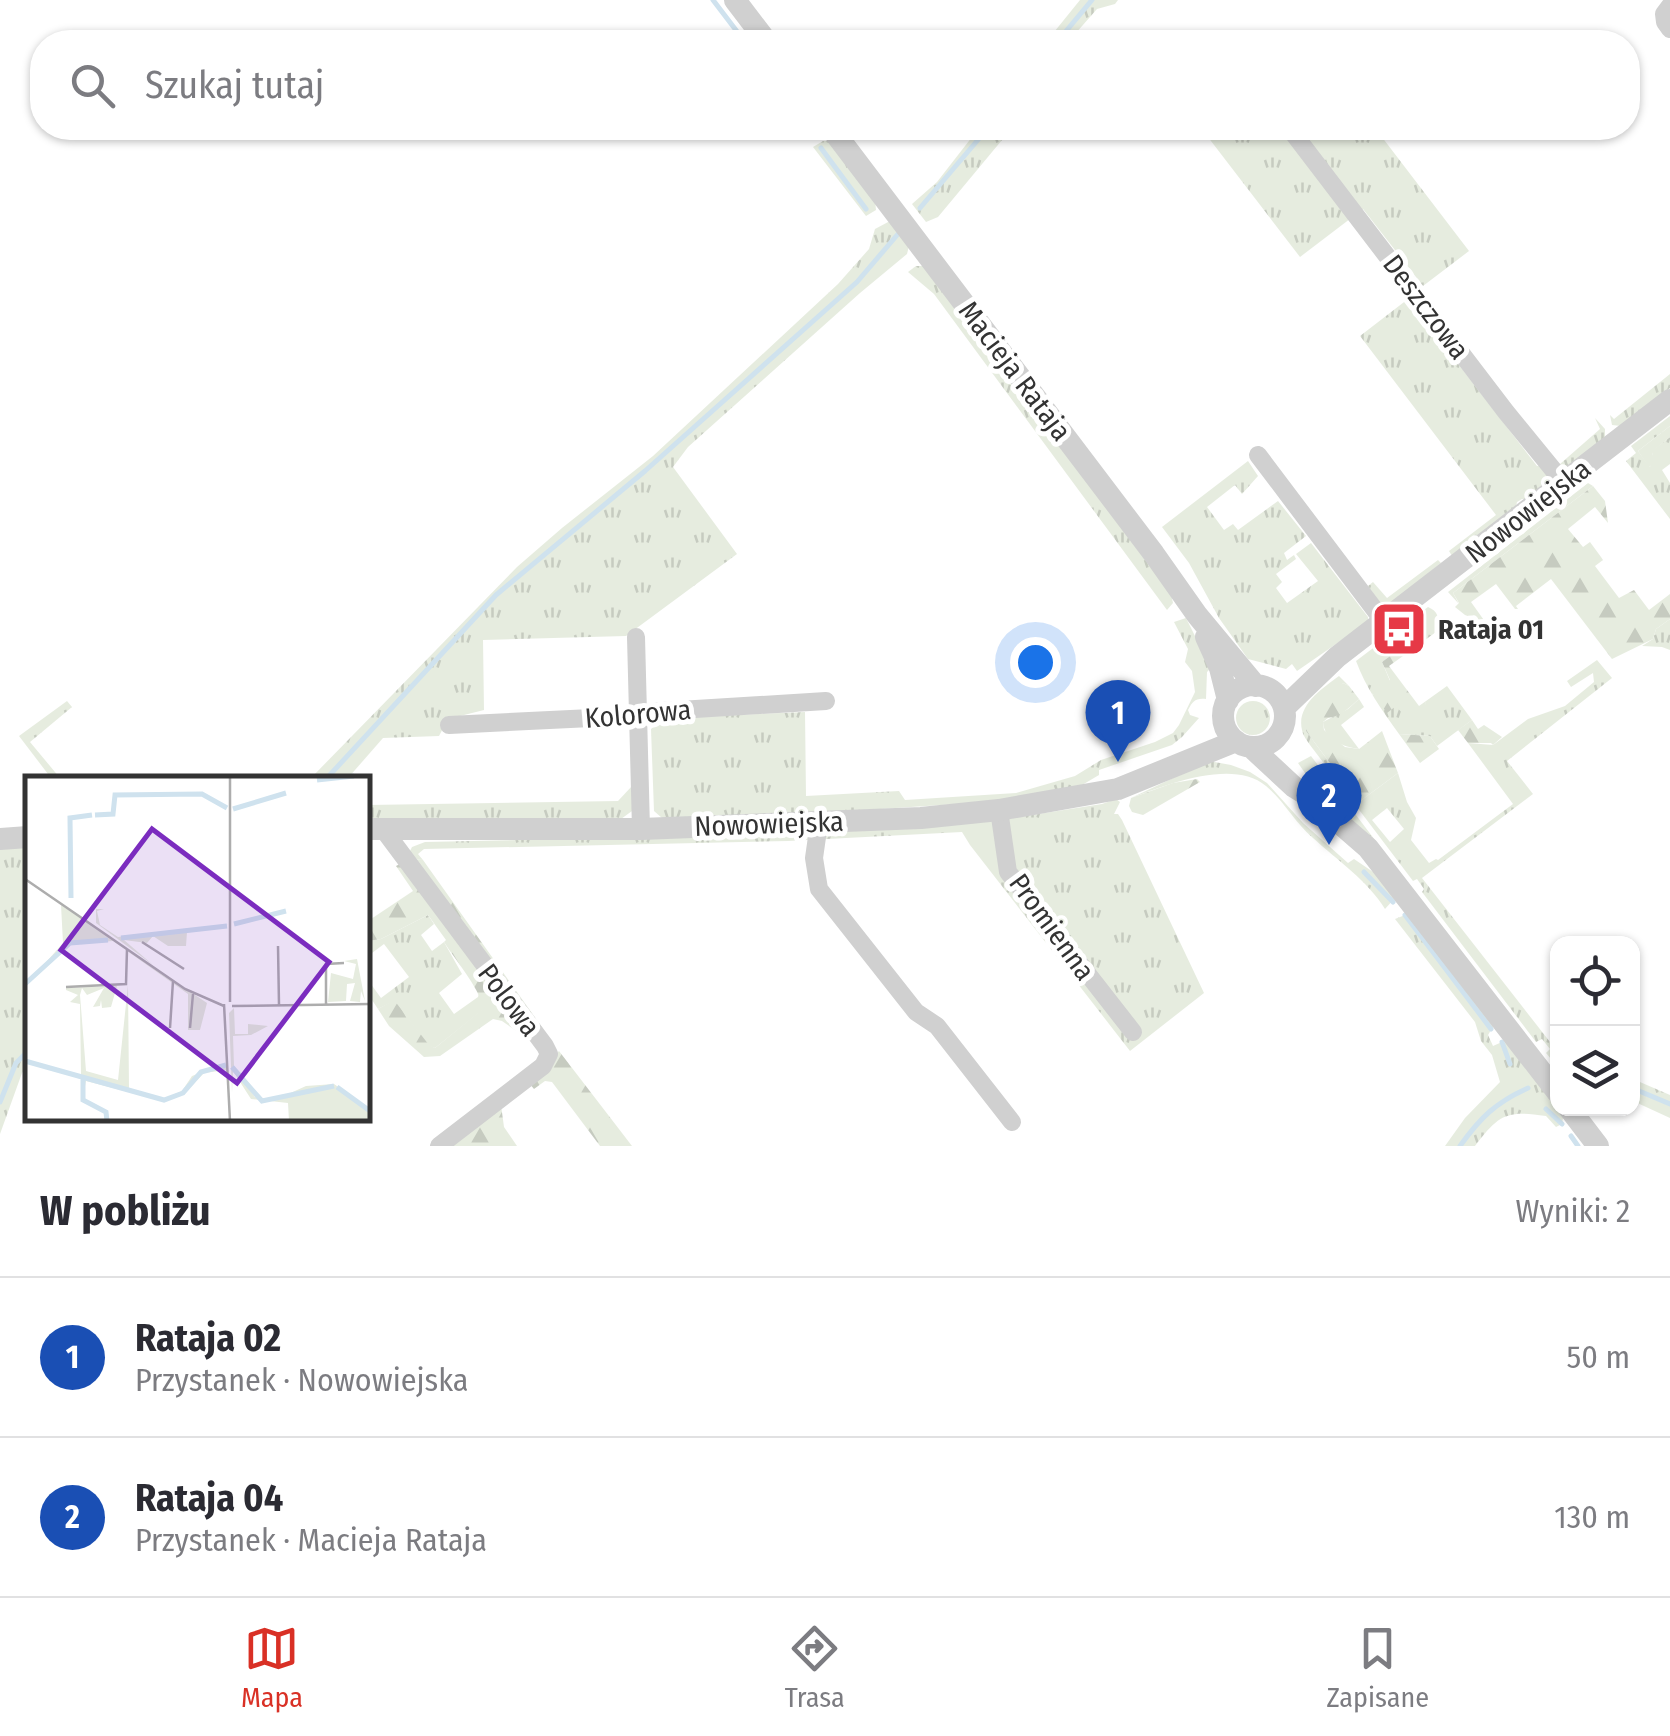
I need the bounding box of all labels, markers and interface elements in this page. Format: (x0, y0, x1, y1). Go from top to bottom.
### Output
search box (30, 30, 1640, 140)
icon: search (65, 58, 120, 113)
text: Szukaj tutaj (145, 62, 324, 108)
street label: Deszczowa (1376, 248, 1476, 366)
street label: Macieja Rataja (952, 295, 1078, 447)
street label: Nowowiejska (1459, 452, 1597, 570)
bus stop icon: Rataja 01 (1369, 599, 1429, 659)
place label: Rataja 01 (1438, 613, 1544, 646)
your location (1010, 637, 1061, 688)
pin: 1 (1086, 680, 1150, 762)
street label: Kolorowa (583, 693, 693, 735)
pin: 2 (1296, 762, 1362, 845)
inset map (25, 776, 370, 1121)
street label: Nowowiejska (694, 805, 844, 843)
street label: Promienna (1002, 867, 1102, 987)
map controls (1550, 936, 1640, 1116)
button: locate (1550, 936, 1640, 1026)
street label: Polowa (471, 957, 547, 1043)
button: layers (1550, 1026, 1640, 1116)
text: W pobliżu (40, 1186, 211, 1236)
text: Wyniki: 2 (1515, 1192, 1630, 1230)
text: Rataja 02 (135, 1315, 281, 1361)
text: 1 (66, 1338, 79, 1376)
text: 50 m (1567, 1338, 1630, 1376)
text: Przystanek · Nowowiejska (135, 1361, 468, 1399)
text: Rataja 04 (135, 1475, 283, 1521)
text: 2 (65, 1498, 80, 1536)
text: 130 m (1554, 1498, 1630, 1536)
text: Przystanek · Macieja Rataja (135, 1521, 487, 1559)
tab: Mapa (241, 1621, 303, 1714)
tab: Trasa (785, 1621, 845, 1714)
tab: Zapisane (1327, 1621, 1429, 1714)

